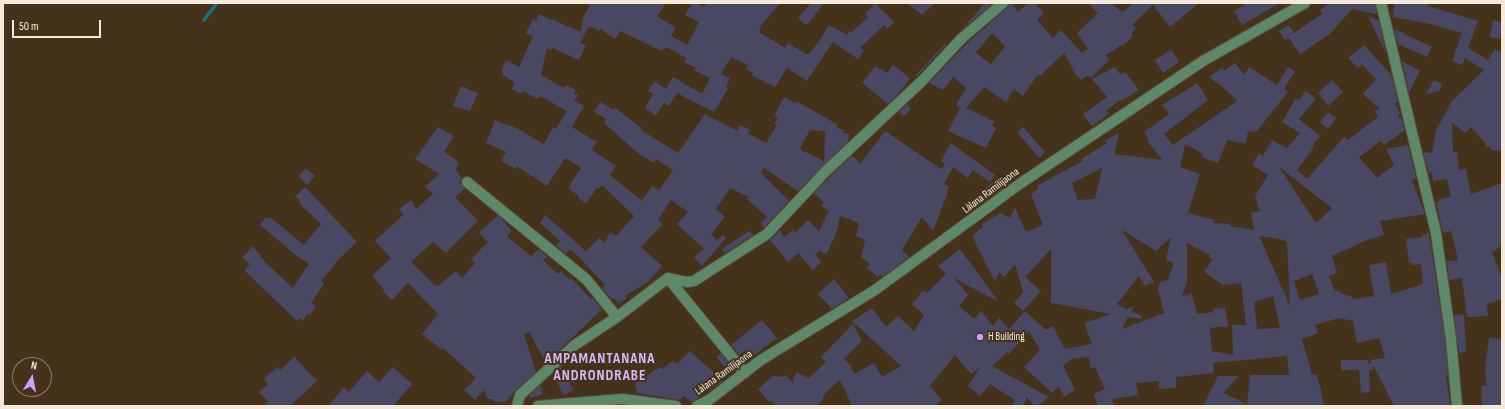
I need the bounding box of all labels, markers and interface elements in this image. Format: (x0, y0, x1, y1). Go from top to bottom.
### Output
scale bar (14, 12, 103, 38)
text: 50 m (19, 19, 39, 34)
street label: Làlana Ramilijaona (960, 165, 1022, 217)
place label: H Building (988, 330, 1025, 344)
marker: H Building (975, 332, 985, 342)
street label: Làlana Ramilijaona (693, 348, 755, 398)
district label: AMPAMANTANANA ANDRONDRABE (545, 350, 655, 385)
north arrow (12, 357, 52, 397)
text: N (30, 359, 38, 373)

